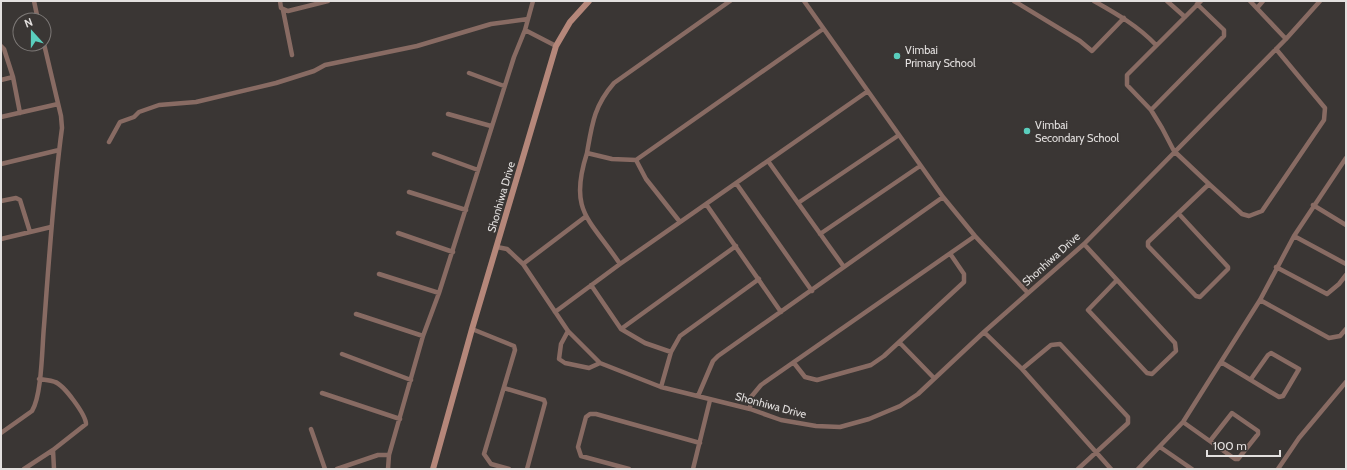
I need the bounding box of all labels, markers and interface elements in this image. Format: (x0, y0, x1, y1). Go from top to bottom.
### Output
north arrow (12, 12, 52, 52)
text: N (22, 15, 35, 31)
place label: Vimbai Primary School (905, 43, 976, 70)
marker: Vimbai Primary School (892, 51, 902, 61)
place label: Vimbai Secondary School (1035, 118, 1120, 145)
marker: Vimbai Secondary School (1022, 126, 1032, 136)
street label: Shonhiwa Drive (484, 160, 518, 234)
street label: Shonhiwa Drive (1019, 229, 1083, 289)
street label: Shonhiwa Drive (734, 389, 808, 421)
scale bar (1207, 432, 1280, 458)
text: 100 m (1213, 438, 1247, 453)

